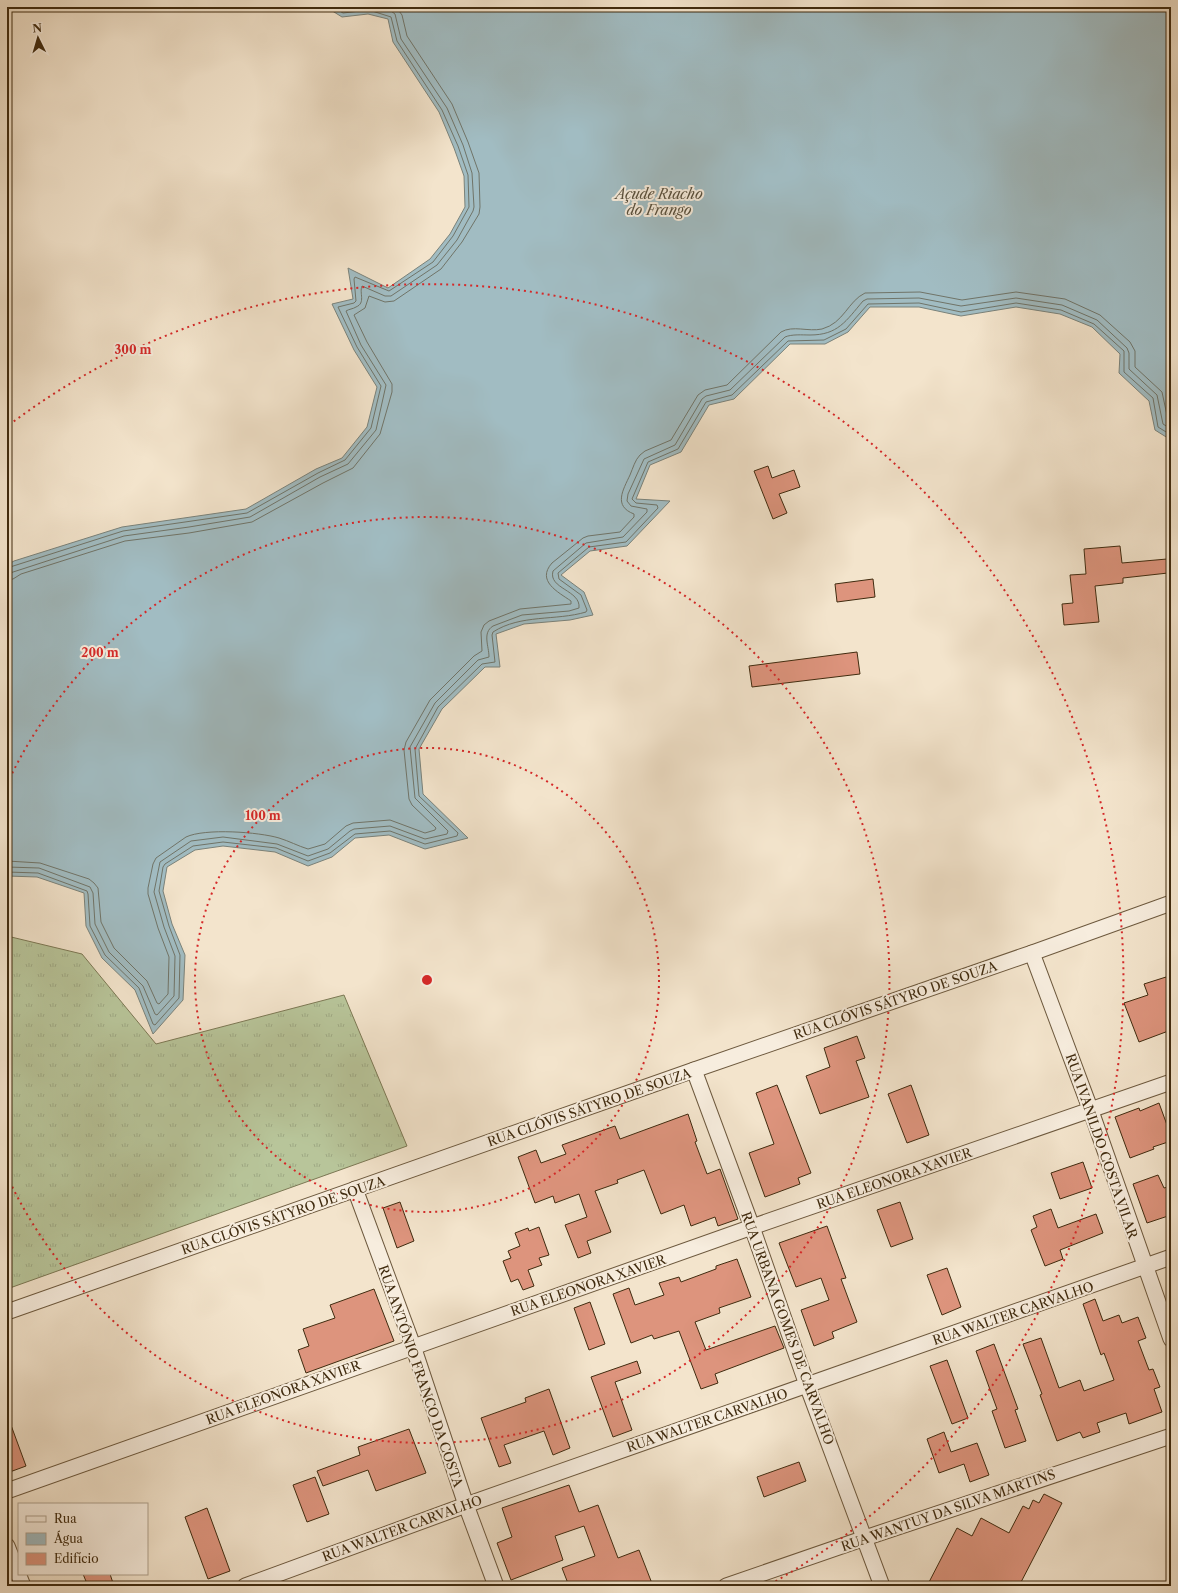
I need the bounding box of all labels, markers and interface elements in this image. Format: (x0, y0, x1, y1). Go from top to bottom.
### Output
north arrow (18, 18, 58, 58)
text: N (32, 21, 43, 35)
water label: Açude Riacho do Frango (613, 185, 703, 219)
text: 300 m (114, 342, 152, 357)
text: 200 m (81, 645, 119, 660)
text: 100 m (245, 808, 281, 823)
street label: RUA CLÓVIS SÁTYRO DE SOUZA (791, 957, 999, 1042)
centre of rings (420, 973, 434, 987)
street label: RUA IVANILDO COSTA VILAR (1063, 1051, 1142, 1242)
street label: RUA CLÓVIS SÁTYRO DE SOUZA (485, 1064, 693, 1149)
street label: RUA ELEONORA XAVIER (814, 1143, 975, 1212)
street label: RUA CLÓVIS SÁTYRO DE SOUZA (179, 1172, 387, 1257)
street label: RUA URBANA GOMES DE CARVALHO (738, 1209, 838, 1447)
street label: RUA ELEONORA XAVIER (508, 1250, 669, 1319)
street label: RUA ANTÓNIO FRANCO DA COSTA (375, 1263, 467, 1489)
street label: RUA WALTER CARVALHO (930, 1278, 1096, 1348)
street label: RUA ELEONORA XAVIER (204, 1356, 364, 1427)
street label: RUA WALTER CARVALHO (624, 1385, 790, 1455)
street label: RUA WANTUY DA SILVA MARTINS (839, 1466, 1057, 1554)
street label: RUA WALTER CARVALHO (320, 1491, 484, 1564)
legend (18, 1503, 148, 1575)
text: Rua (54, 1511, 77, 1526)
text: Água (53, 1530, 84, 1546)
text: Edifício (54, 1551, 99, 1566)

